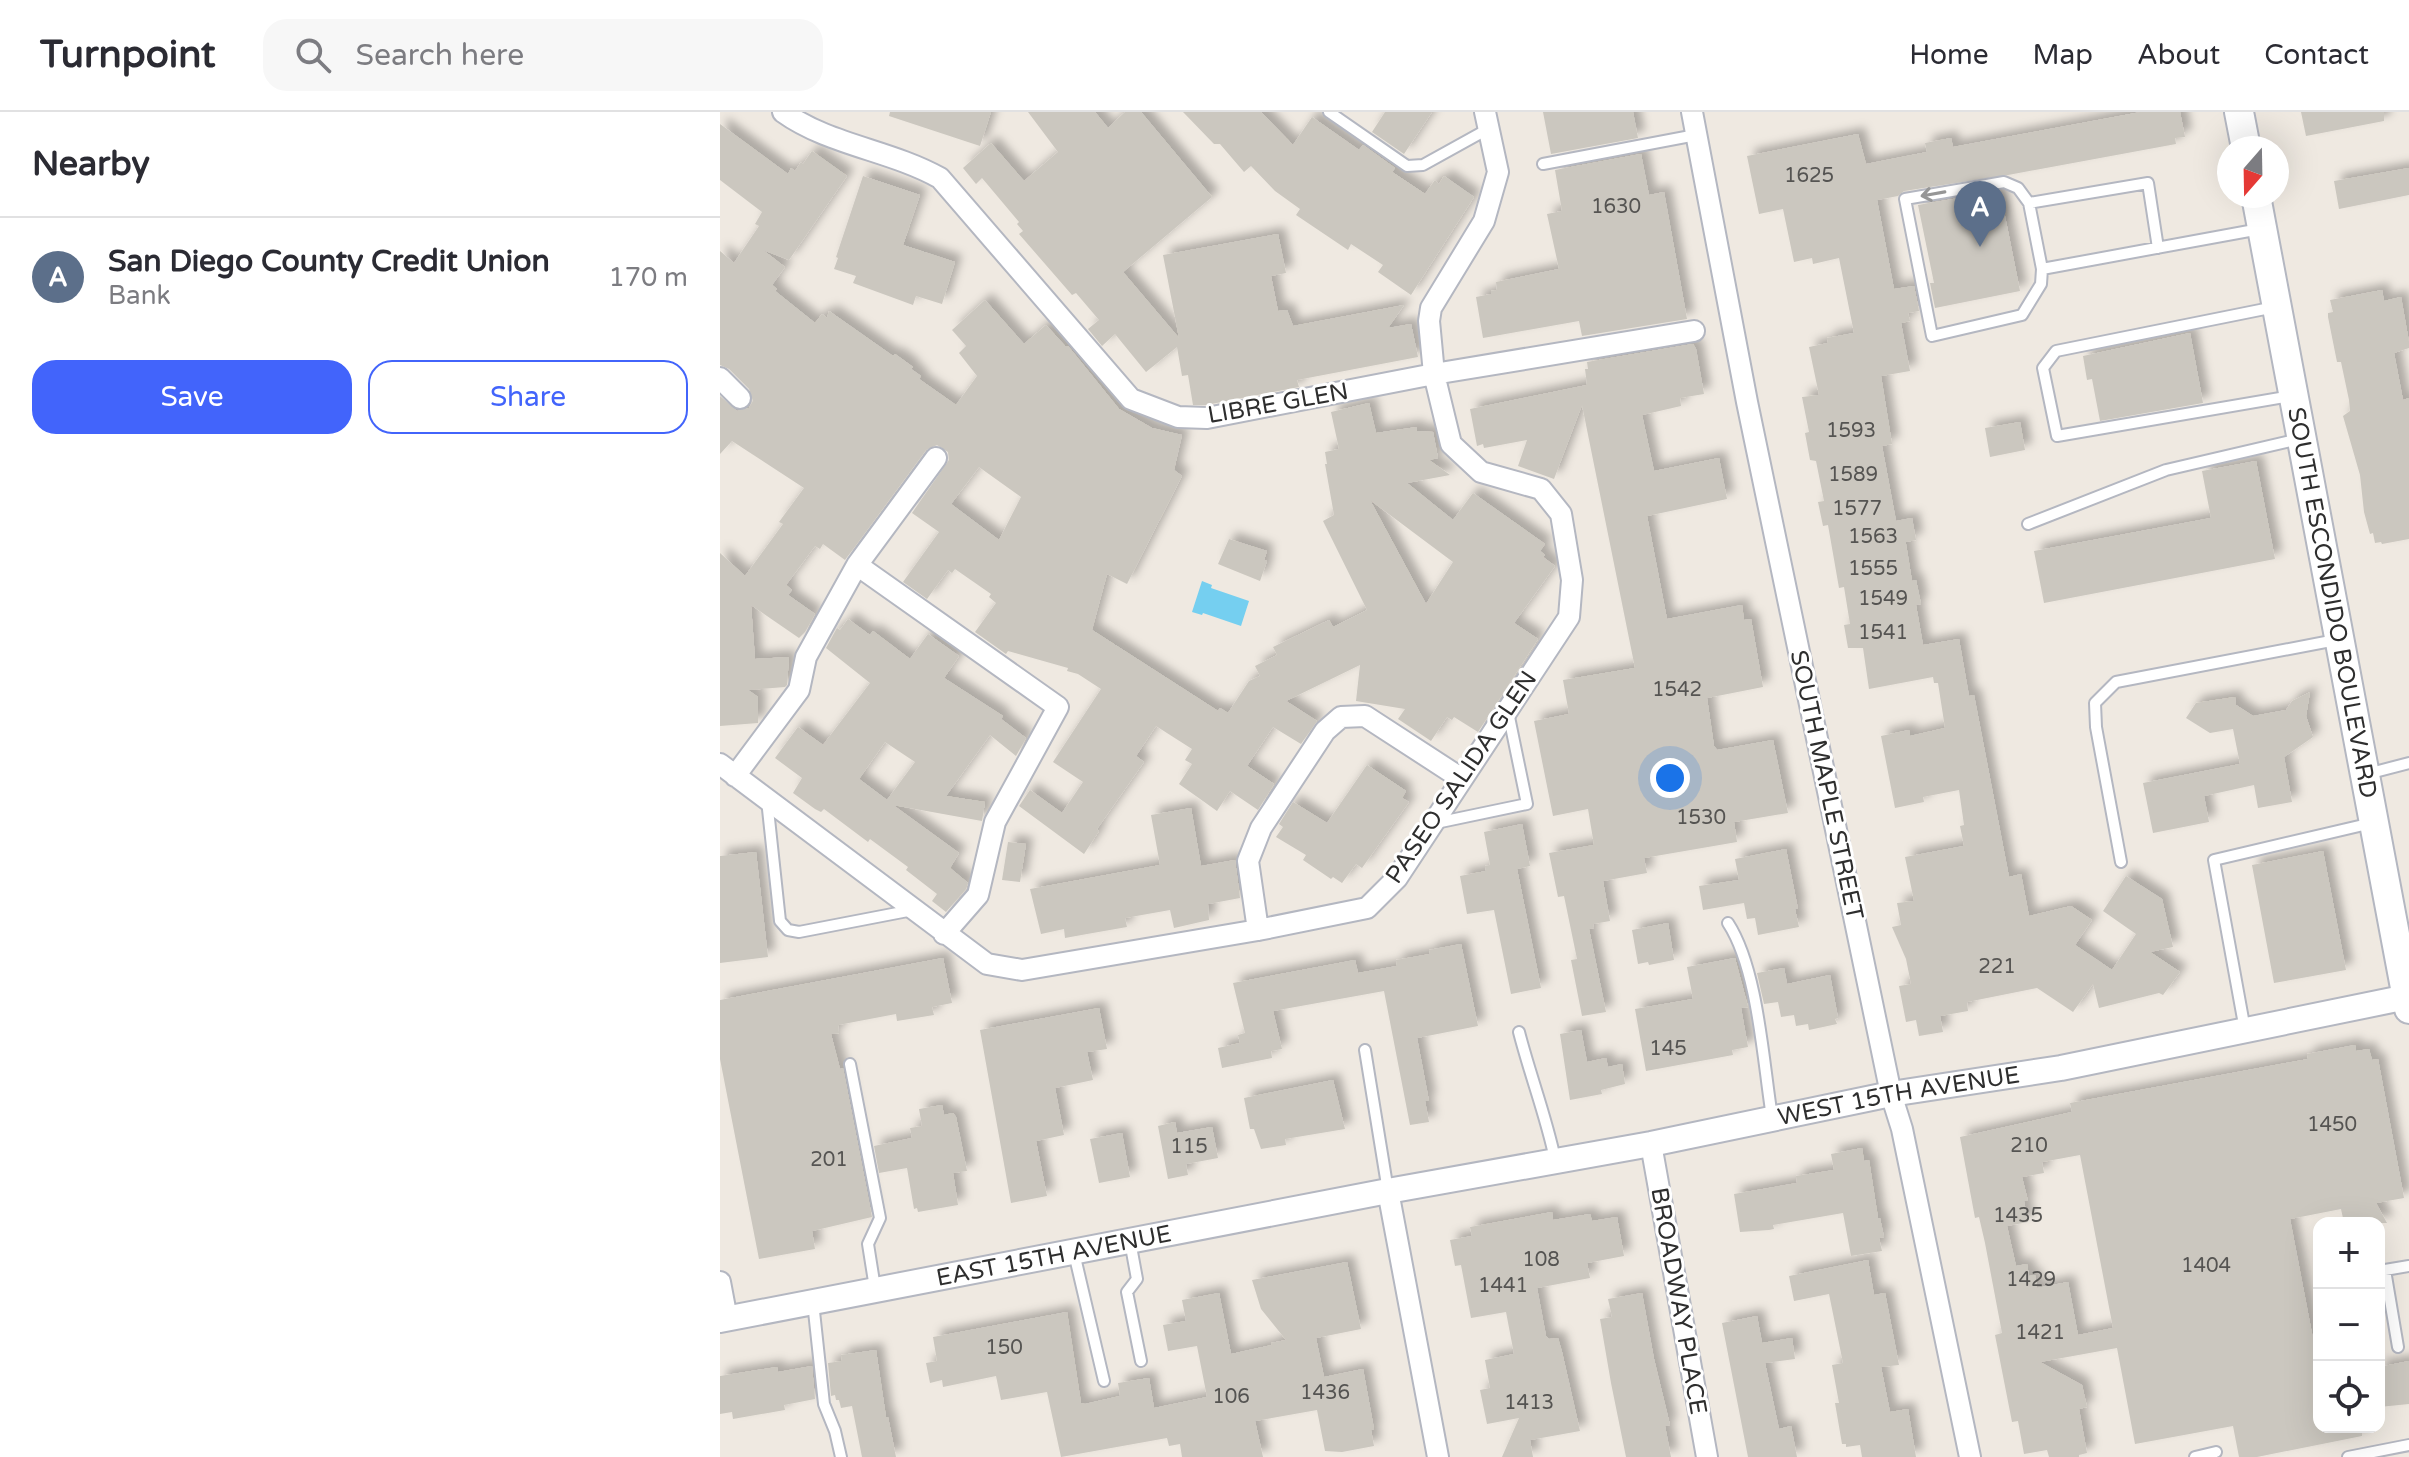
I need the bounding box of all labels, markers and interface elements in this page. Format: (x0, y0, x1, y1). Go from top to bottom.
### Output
search box (263, 19, 823, 91)
text: Turnpoint (40, 32, 215, 78)
icon: search (291, 33, 335, 77)
text: Search here (355, 37, 524, 74)
text: Home (1909, 38, 1989, 72)
text: Map (2033, 38, 2093, 72)
text: About (2137, 38, 2220, 72)
text: Contact (2264, 38, 2369, 72)
north arrow (2217, 136, 2289, 208)
text: Nearby (32, 144, 150, 185)
house number: 1625 (1784, 164, 1834, 188)
pin: A (1954, 181, 2006, 247)
one-way arrow (1921, 187, 1946, 202)
house number: 1630 (1591, 195, 1641, 219)
text: San Diego County Credit Union (108, 243, 550, 280)
text: A (48, 262, 68, 293)
text: 170 m (608, 262, 688, 293)
text: Bank (108, 280, 171, 311)
button: Save (32, 360, 352, 434)
button: Share (368, 360, 688, 434)
street label: LIBRE GLEN (1205, 377, 1351, 430)
street label: SOUTH ESCONDIDO BOULEVARD (2281, 405, 2383, 801)
house number: 1593 (1826, 419, 1876, 443)
house number: 1589 (1828, 463, 1878, 487)
house number: 1577 (1832, 497, 1882, 521)
house number: 1563 (1848, 525, 1898, 549)
house number: 1555 (1848, 557, 1898, 581)
house number: 1549 (1858, 587, 1908, 611)
house number: 1541 (1858, 621, 1908, 645)
street label: SOUTH MAPLE STREET (1784, 648, 1869, 923)
street label: PASEO SALIDA GLEN (1379, 665, 1543, 889)
house number: 1542 (1652, 678, 1702, 702)
your location (1650, 758, 1690, 798)
house number: 1530 (1676, 806, 1726, 830)
house number: 221 (1978, 955, 2016, 979)
house number: 145 (1649, 1037, 1687, 1061)
street label: WEST 15TH AVENUE (1775, 1061, 2022, 1132)
house number: 1450 (2307, 1113, 2357, 1137)
house number: 210 (2010, 1134, 2048, 1158)
house number: 115 (1170, 1135, 1208, 1159)
house number: 201 (810, 1148, 848, 1172)
street label: BROADWAY PLACE (1644, 1185, 1713, 1417)
house number: 1435 (1993, 1204, 2043, 1228)
map controls (2313, 1217, 2385, 1433)
button: + (2313, 1217, 2385, 1289)
street label: EAST 15TH AVENUE (934, 1219, 1174, 1293)
house number: 108 (1522, 1248, 1560, 1272)
house number: 1404 (2181, 1254, 2231, 1278)
house number: 1429 (2006, 1268, 2056, 1292)
house number: 1441 (1478, 1274, 1528, 1298)
button: − (2313, 1289, 2385, 1361)
house number: 1421 (2015, 1321, 2065, 1345)
house number: 150 (985, 1336, 1023, 1360)
button: locate (2313, 1361, 2385, 1433)
house number: 1436 (1300, 1381, 1350, 1405)
house number: 106 (1212, 1385, 1250, 1409)
house number: 1413 (1504, 1391, 1554, 1415)

